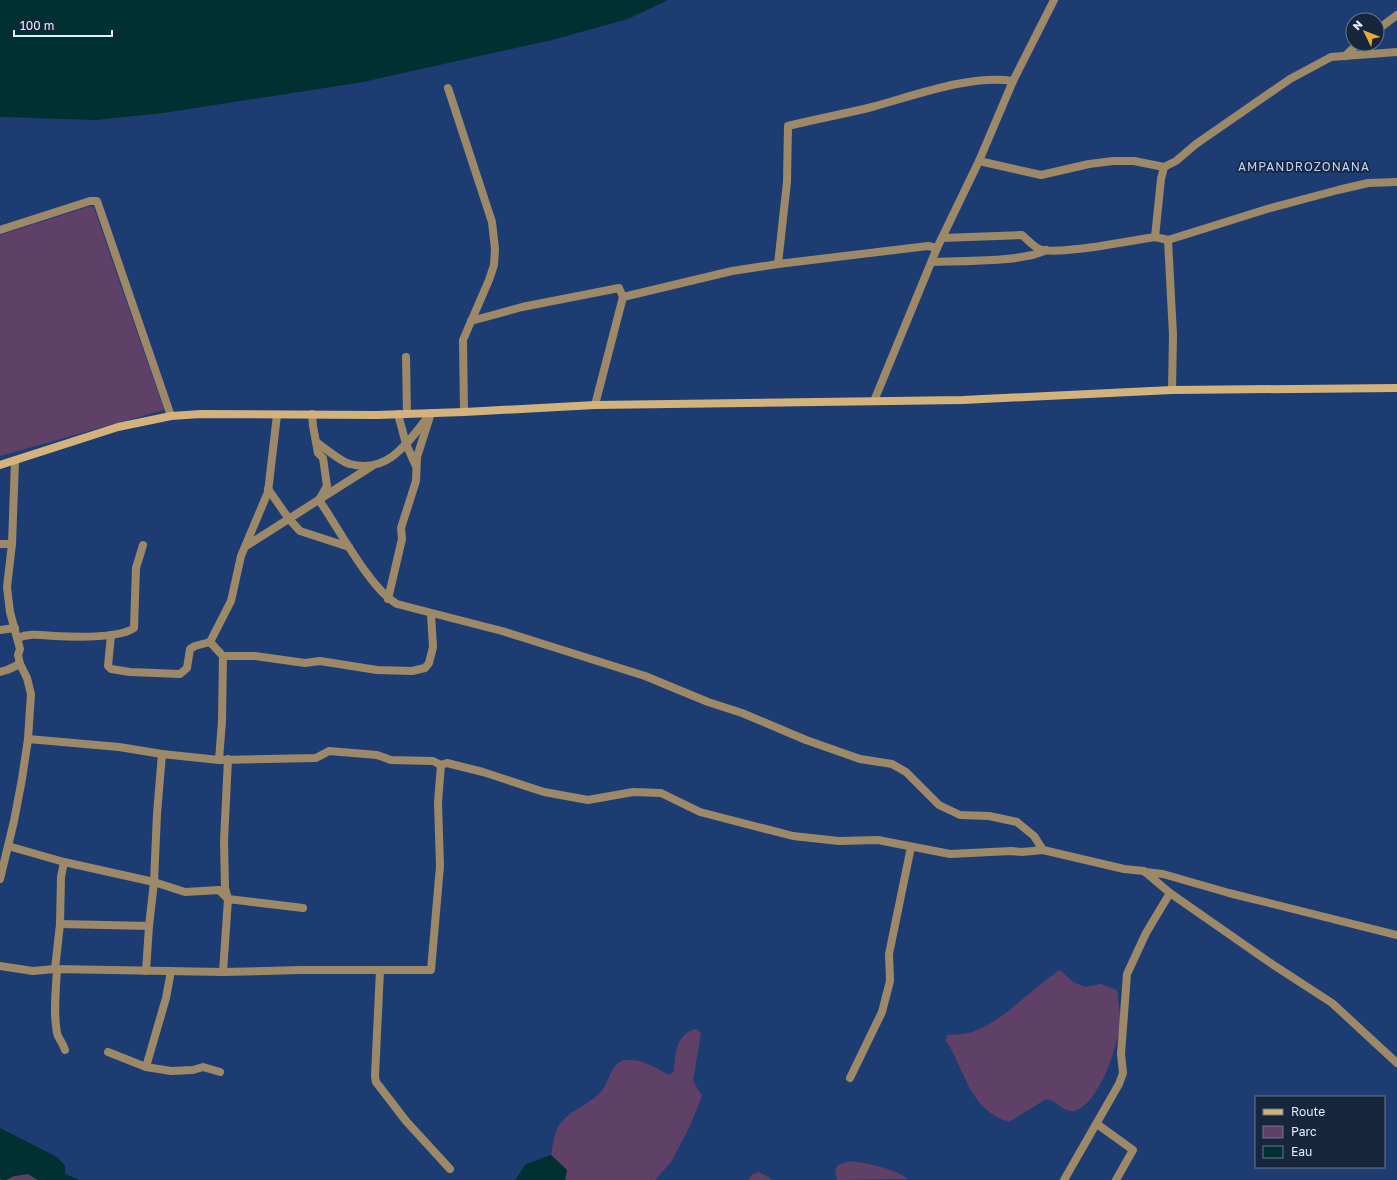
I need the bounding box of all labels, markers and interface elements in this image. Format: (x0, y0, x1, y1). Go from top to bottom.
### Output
scale bar (14, 12, 112, 38)
north arrow (1345, 12, 1385, 52)
text: N (1350, 17, 1365, 32)
text: 100 m (20, 18, 54, 33)
district label: AMPANDROZONANA (1238, 159, 1370, 174)
legend (1255, 1096, 1385, 1168)
text: Route (1291, 1104, 1325, 1119)
text: Parc (1291, 1124, 1317, 1139)
text: Eau (1291, 1144, 1312, 1159)

